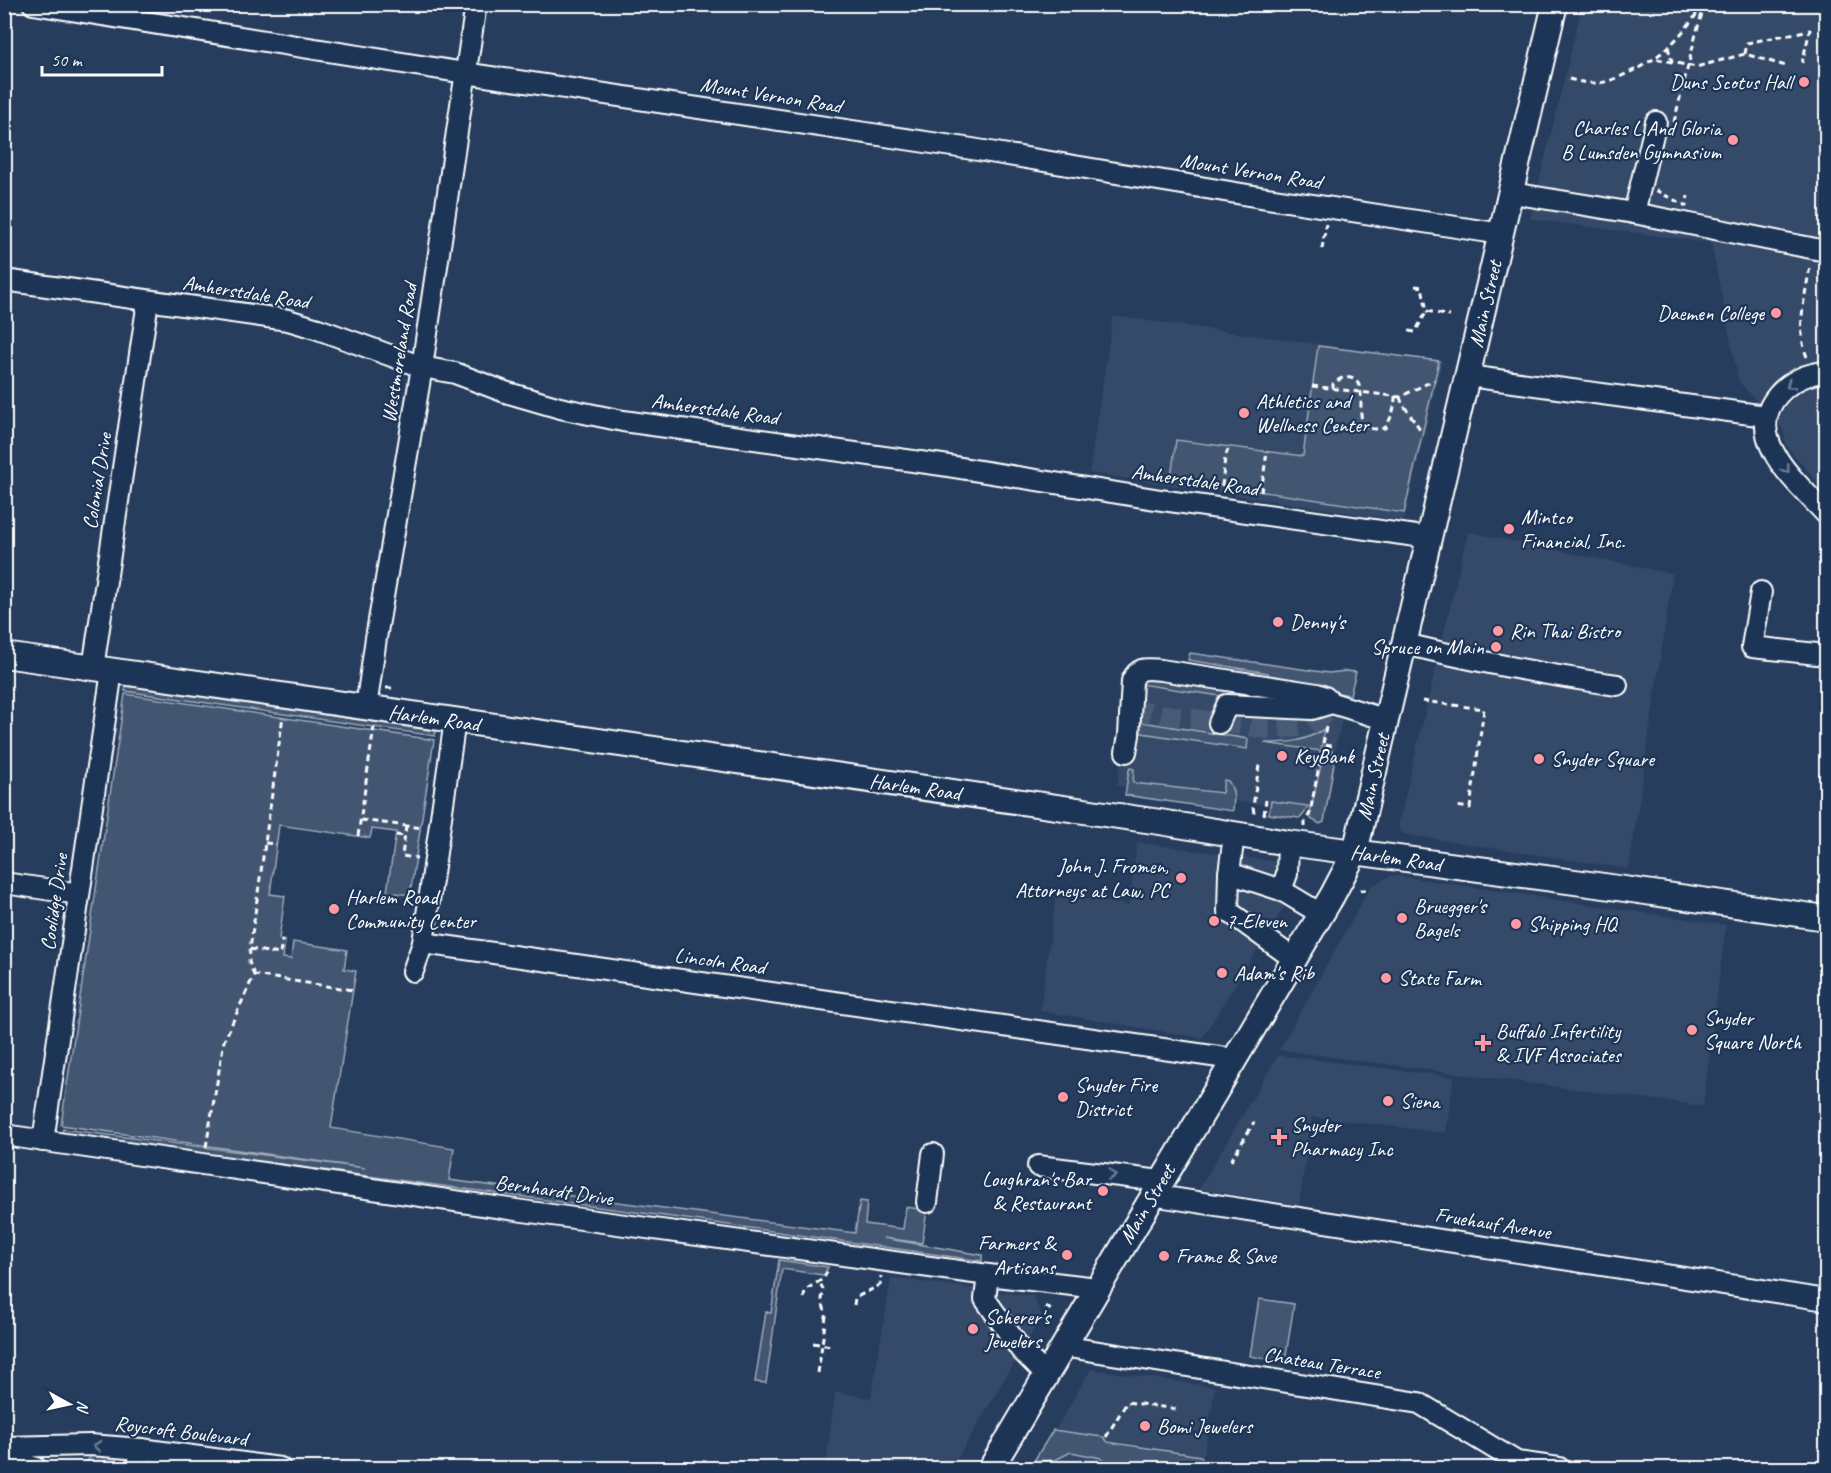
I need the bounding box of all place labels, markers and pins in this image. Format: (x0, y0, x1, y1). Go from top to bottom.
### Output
place label: Duns Scotus Hall (1670, 69, 1795, 95)
marker: Duns Scotus Hall (1797, 75, 1811, 89)
place label: Charles L And Gloria B Lumsden Gymnasium (1561, 115, 1723, 165)
marker: Charles L And Gloria B Lumsden Gymnasium (1726, 133, 1740, 147)
place label: Daemen College (1657, 300, 1765, 326)
marker: Daemen College (1769, 306, 1783, 320)
place label: Athletics and Wellness Center (1256, 388, 1370, 438)
marker: Athletics and Wellness Center (1237, 406, 1251, 420)
place label: Mintco Financial, Inc. (1521, 504, 1626, 554)
marker: Mintco Financial, Inc. (1502, 522, 1516, 536)
place label: Denny's (1290, 609, 1347, 635)
marker: Denny's (1271, 615, 1285, 629)
place label: Rin Thai Bistro (1510, 618, 1623, 644)
marker: Rin Thai Bistro (1491, 624, 1505, 638)
place label: Spruce on Main (1371, 634, 1485, 660)
marker: Spruce on Main (1489, 640, 1503, 654)
place label: KeyBank (1294, 743, 1355, 769)
place label: Snyder Square (1551, 746, 1656, 772)
marker: KeyBank (1275, 749, 1289, 763)
marker: Snyder Square (1532, 752, 1546, 766)
place label: John J. Fromen, Attorneys at Law, PC (1015, 853, 1172, 903)
marker: John J. Fromen, Attorneys at Law, PC (1174, 871, 1188, 885)
place label: Harlem Road Community Center (346, 884, 477, 934)
place label: Bruegger's Bagels (1414, 893, 1488, 943)
marker: Harlem Road Community Center (327, 902, 341, 916)
place label: 7-Eleven (1226, 908, 1289, 934)
marker: Bruegger's Bagels (1395, 911, 1409, 925)
place label: Shipping HQ (1528, 911, 1619, 937)
marker: 7-Eleven (1207, 914, 1221, 928)
marker: Shipping HQ (1509, 917, 1523, 931)
place label: Adam's Rib (1234, 960, 1316, 986)
place label: State Farm (1398, 965, 1483, 991)
marker: Adam's Rib (1215, 966, 1229, 980)
marker: State Farm (1379, 971, 1393, 985)
place label: Snyder Square North (1704, 1005, 1803, 1055)
place label: Buffalo Infertility & IVF Associates (1496, 1018, 1623, 1068)
marker: Snyder Square North (1685, 1023, 1699, 1037)
marker: Buffalo Infertility & IVF Associates (1474, 1034, 1492, 1052)
place label: Snyder Fire District (1075, 1072, 1158, 1122)
place label: Siena (1400, 1088, 1442, 1114)
marker: Snyder Fire District (1056, 1090, 1070, 1104)
marker: Siena (1381, 1094, 1395, 1108)
place label: Snyder Pharmacy Inc (1291, 1112, 1394, 1162)
marker: Snyder Pharmacy Inc (1272, 1130, 1286, 1144)
place label: Loughran's Bar & Restaurant (982, 1166, 1093, 1216)
marker: Loughran's Bar & Restaurant (1096, 1184, 1110, 1198)
place label: Farmers & Artisans (978, 1230, 1057, 1280)
place label: Frame & Save (1176, 1243, 1277, 1269)
marker: Farmers & Artisans (1060, 1248, 1074, 1262)
marker: Frame & Save (1157, 1249, 1171, 1263)
place label: Scherer's Jewelers (984, 1304, 1052, 1354)
marker: Scherer's Jewelers (966, 1322, 980, 1336)
place label: Bomi Jewelers (1157, 1413, 1254, 1439)
marker: Bomi Jewelers (1138, 1419, 1152, 1433)

